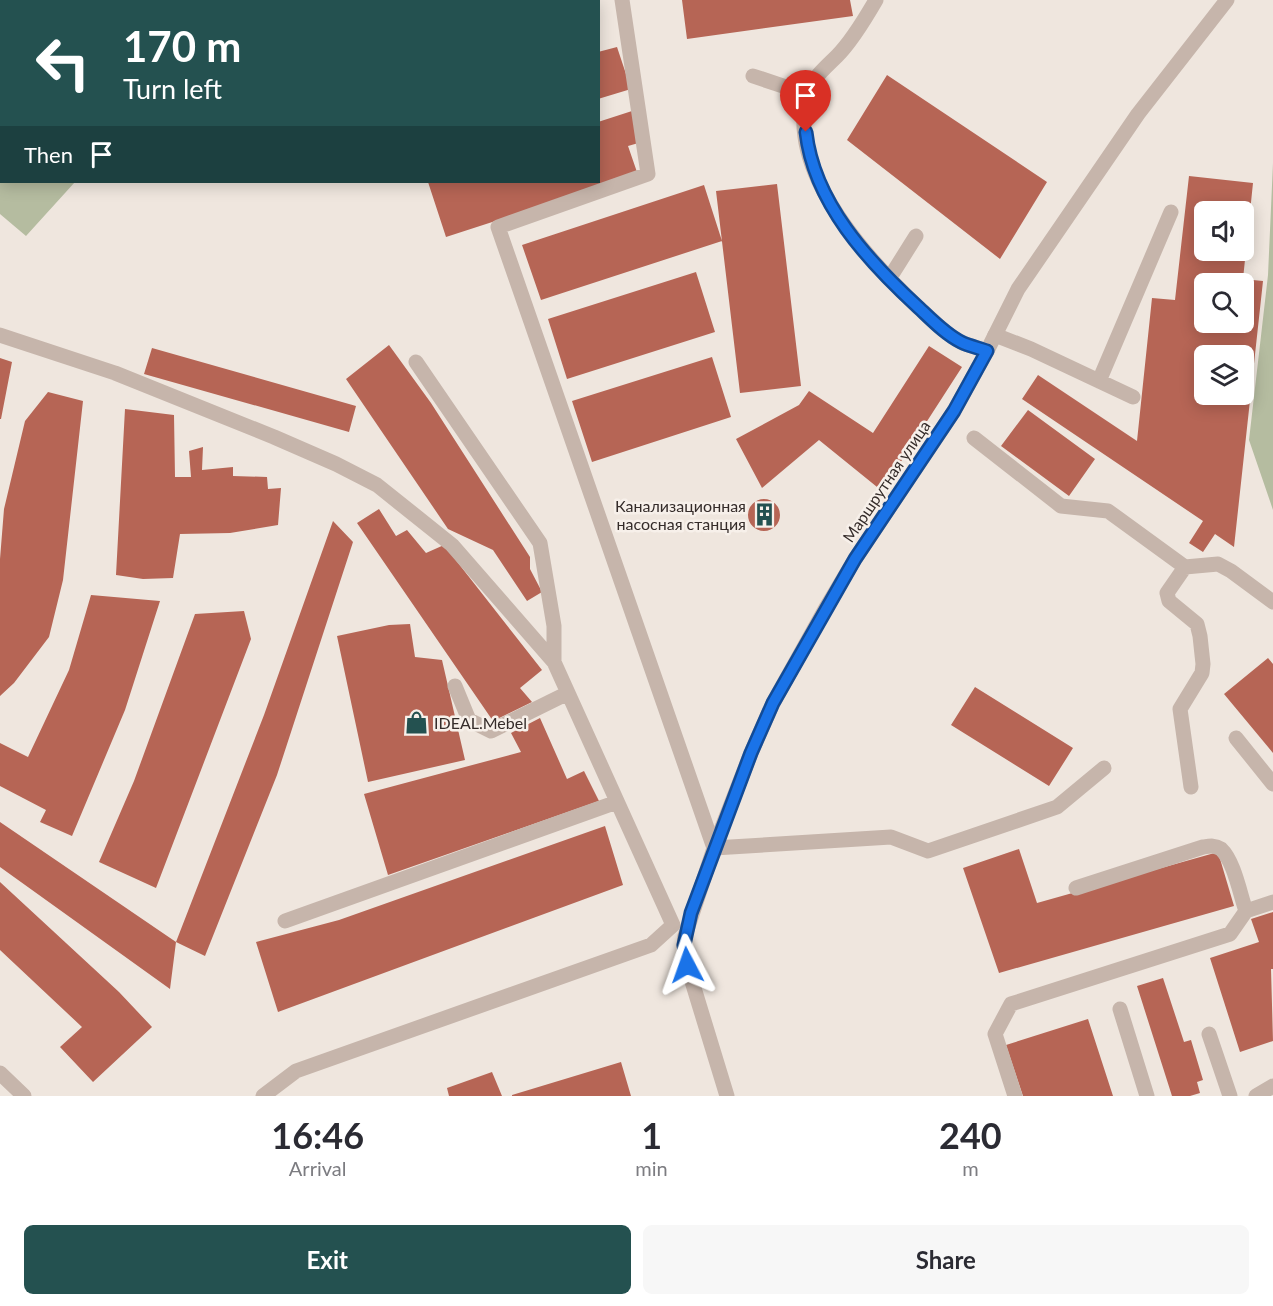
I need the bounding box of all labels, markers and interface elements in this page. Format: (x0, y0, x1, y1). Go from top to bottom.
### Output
text: 170 m (123, 21, 241, 71)
icon: left (24, 24, 102, 102)
pin (780, 70, 831, 132)
text: Turn left (123, 72, 222, 105)
icon: arrive (789, 79, 822, 112)
icon: arrive (85, 138, 118, 171)
text: Then (24, 141, 73, 168)
map controls (1194, 201, 1254, 405)
button: sound (1194, 201, 1254, 261)
button: search (1194, 273, 1254, 333)
button: layers (1194, 345, 1254, 405)
street label: Маршрутная улица (838, 417, 934, 545)
place label: Канализационная насосная станция (615, 496, 746, 533)
building icon: Канализационная насосная станция (751, 501, 777, 527)
shop icon: IDEAL.Mebel (403, 709, 429, 735)
place label: IDEAL.Mebel (434, 713, 527, 732)
position arrow (655, 933, 719, 997)
text: 16:46 (271, 1113, 364, 1157)
text: 1 (641, 1113, 662, 1157)
text: 240 (939, 1113, 1002, 1157)
text: Arrival (289, 1156, 346, 1180)
text: min (635, 1156, 668, 1180)
text: m (962, 1156, 979, 1180)
button: Exit (24, 1225, 631, 1294)
button: Share (643, 1225, 1249, 1294)

